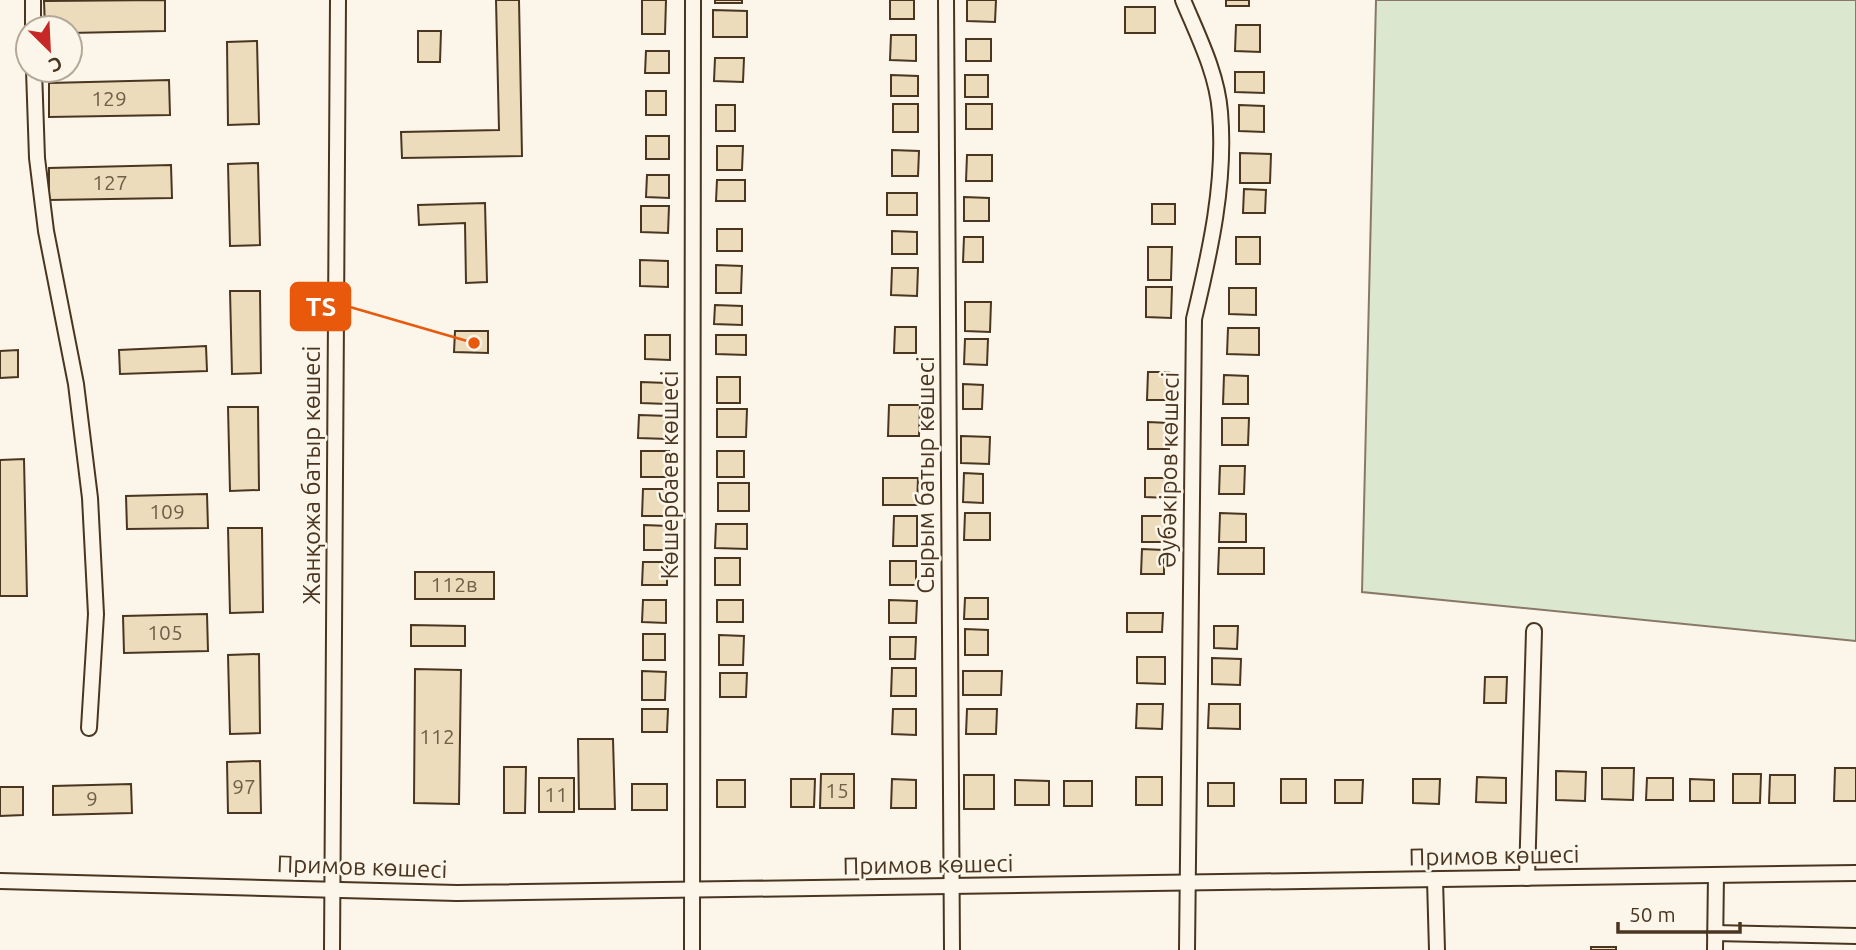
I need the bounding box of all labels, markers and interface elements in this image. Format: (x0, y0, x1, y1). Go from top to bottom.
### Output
north arrow (14, 14, 84, 84)
text: С (46, 52, 66, 77)
house number: 129 (91, 86, 127, 110)
house number: 127 (92, 170, 128, 194)
callout: TS (291, 283, 350, 330)
text: TS (306, 292, 336, 321)
street label: Жанқожа батыр көшесі (298, 346, 325, 604)
street label: Сырым батыр көшесі (912, 356, 939, 594)
street label: Көшербаев көшесі (656, 370, 683, 580)
street label: Әубәкіров көшесі (1153, 372, 1184, 568)
house number: 109 (149, 499, 185, 523)
house number: 112в (430, 572, 478, 596)
house number: 105 (147, 620, 183, 644)
house number: 112 (419, 724, 455, 748)
house number: 97 (232, 774, 256, 798)
house number: 15 (825, 778, 849, 802)
house number: 11 (544, 782, 568, 806)
house number: 9 (86, 786, 98, 810)
street label: Примов көшесі (1408, 841, 1580, 870)
street label: Примов көшесі (276, 850, 448, 883)
street label: Примов көшесі (842, 850, 1014, 879)
scale bar (1618, 890, 1741, 934)
text: 50 m (1629, 902, 1676, 926)

